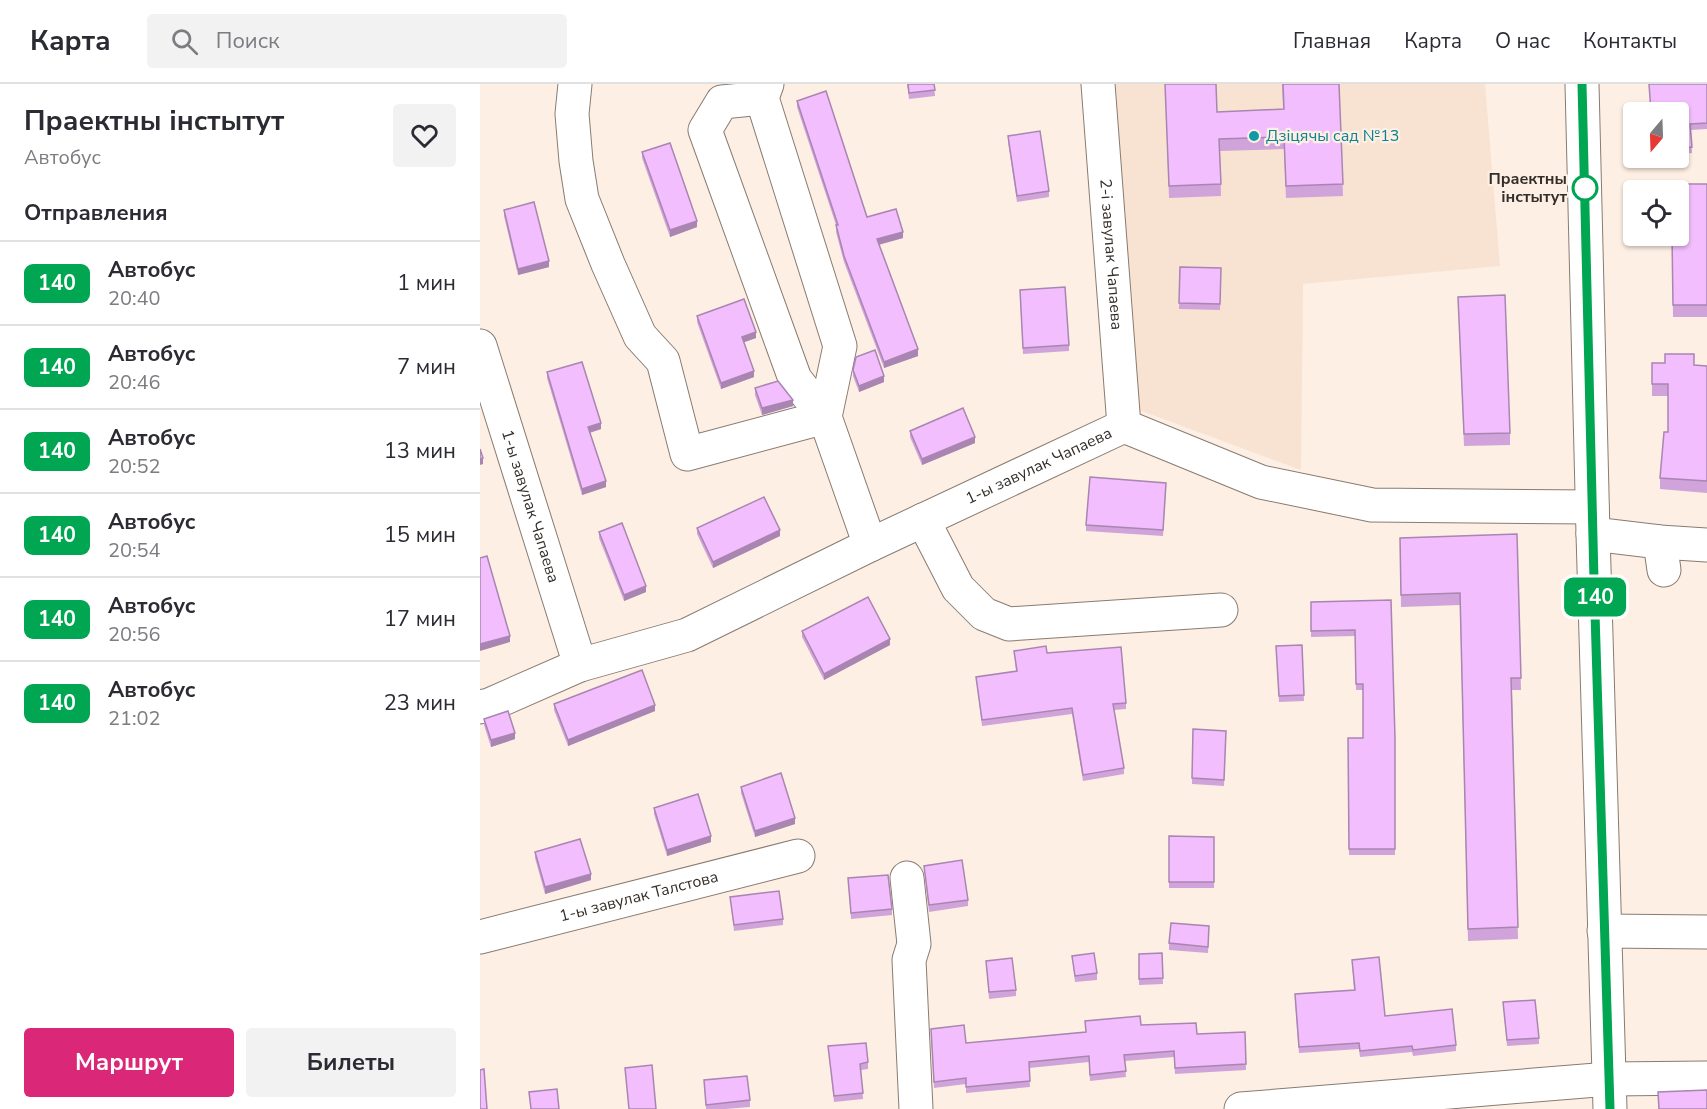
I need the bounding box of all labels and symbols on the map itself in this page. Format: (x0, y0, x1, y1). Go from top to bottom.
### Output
north arrow (1623, 102, 1689, 168)
place label: Дзіцячы сад №13 (1266, 125, 1399, 147)
marker: Дзіцячы сад №13 (1247, 129, 1261, 143)
place label: Праектны інстытут (1488, 168, 1567, 208)
marker: Праектны інстытут (1572, 175, 1598, 201)
street label: 2-і завулак Чапаева (1094, 178, 1128, 331)
street label: 1-ы завулак Чапаева (962, 422, 1116, 510)
street label: 1-ы завулак Чапаева (496, 427, 565, 586)
line badge: 140 (1560, 578, 1630, 616)
street label: 1-ы завулак Талстова (557, 866, 721, 927)

